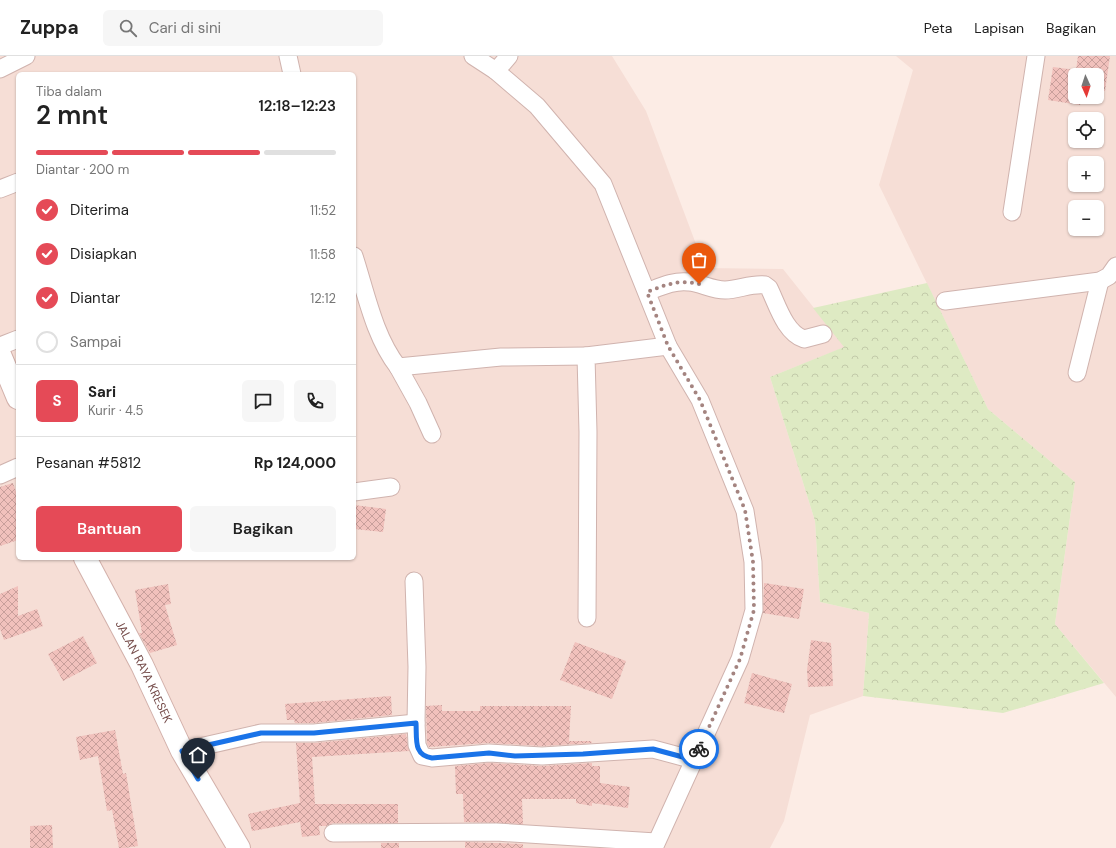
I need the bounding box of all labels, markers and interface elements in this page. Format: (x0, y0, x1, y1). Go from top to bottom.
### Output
search box (103, 10, 383, 46)
text: Zuppa (20, 15, 79, 40)
icon: search (117, 17, 139, 39)
text: Cari di sini (149, 18, 221, 38)
text: Peta (924, 19, 952, 37)
text: Lapisan (974, 19, 1024, 37)
text: Bagikan (1046, 19, 1096, 37)
north arrow (1068, 68, 1104, 104)
map controls (1068, 68, 1104, 236)
text: Tiba dalam (36, 83, 102, 100)
text: 12:18–12:23 (259, 96, 336, 116)
text: 2 mnt (36, 98, 108, 132)
button: locate (1068, 112, 1104, 148)
button: + (1068, 156, 1104, 192)
text: Diantar · 200 m (36, 161, 129, 178)
icon: check (36, 199, 58, 221)
text: Diterima (70, 200, 129, 220)
button: − (1068, 200, 1104, 236)
text: 11:52 (310, 202, 336, 219)
icon: check (36, 243, 58, 265)
pin (682, 243, 716, 284)
text: Disiapkan (70, 244, 137, 264)
text: 11:58 (309, 246, 336, 263)
icon: bag (688, 249, 710, 271)
icon: check (36, 287, 58, 309)
text: Diantar (70, 288, 120, 308)
text: 12:12 (310, 290, 336, 307)
text: Sampai (70, 332, 121, 352)
button: chat (242, 380, 284, 422)
button: phone (294, 380, 336, 422)
text: Sari (88, 382, 116, 402)
text: S (52, 391, 62, 411)
text: Kurir · 4.5 (88, 402, 143, 419)
text: Pesanan #5812 (36, 453, 141, 473)
text: Rp 124,000 (254, 453, 336, 473)
button: Bantuan (36, 506, 182, 552)
button: Bagikan (190, 506, 336, 552)
street label: JALAN RAYA KRESEK (112, 618, 176, 726)
courier (679, 729, 719, 769)
pin (181, 738, 215, 779)
icon: bike (688, 738, 710, 760)
icon: home (187, 744, 209, 766)

